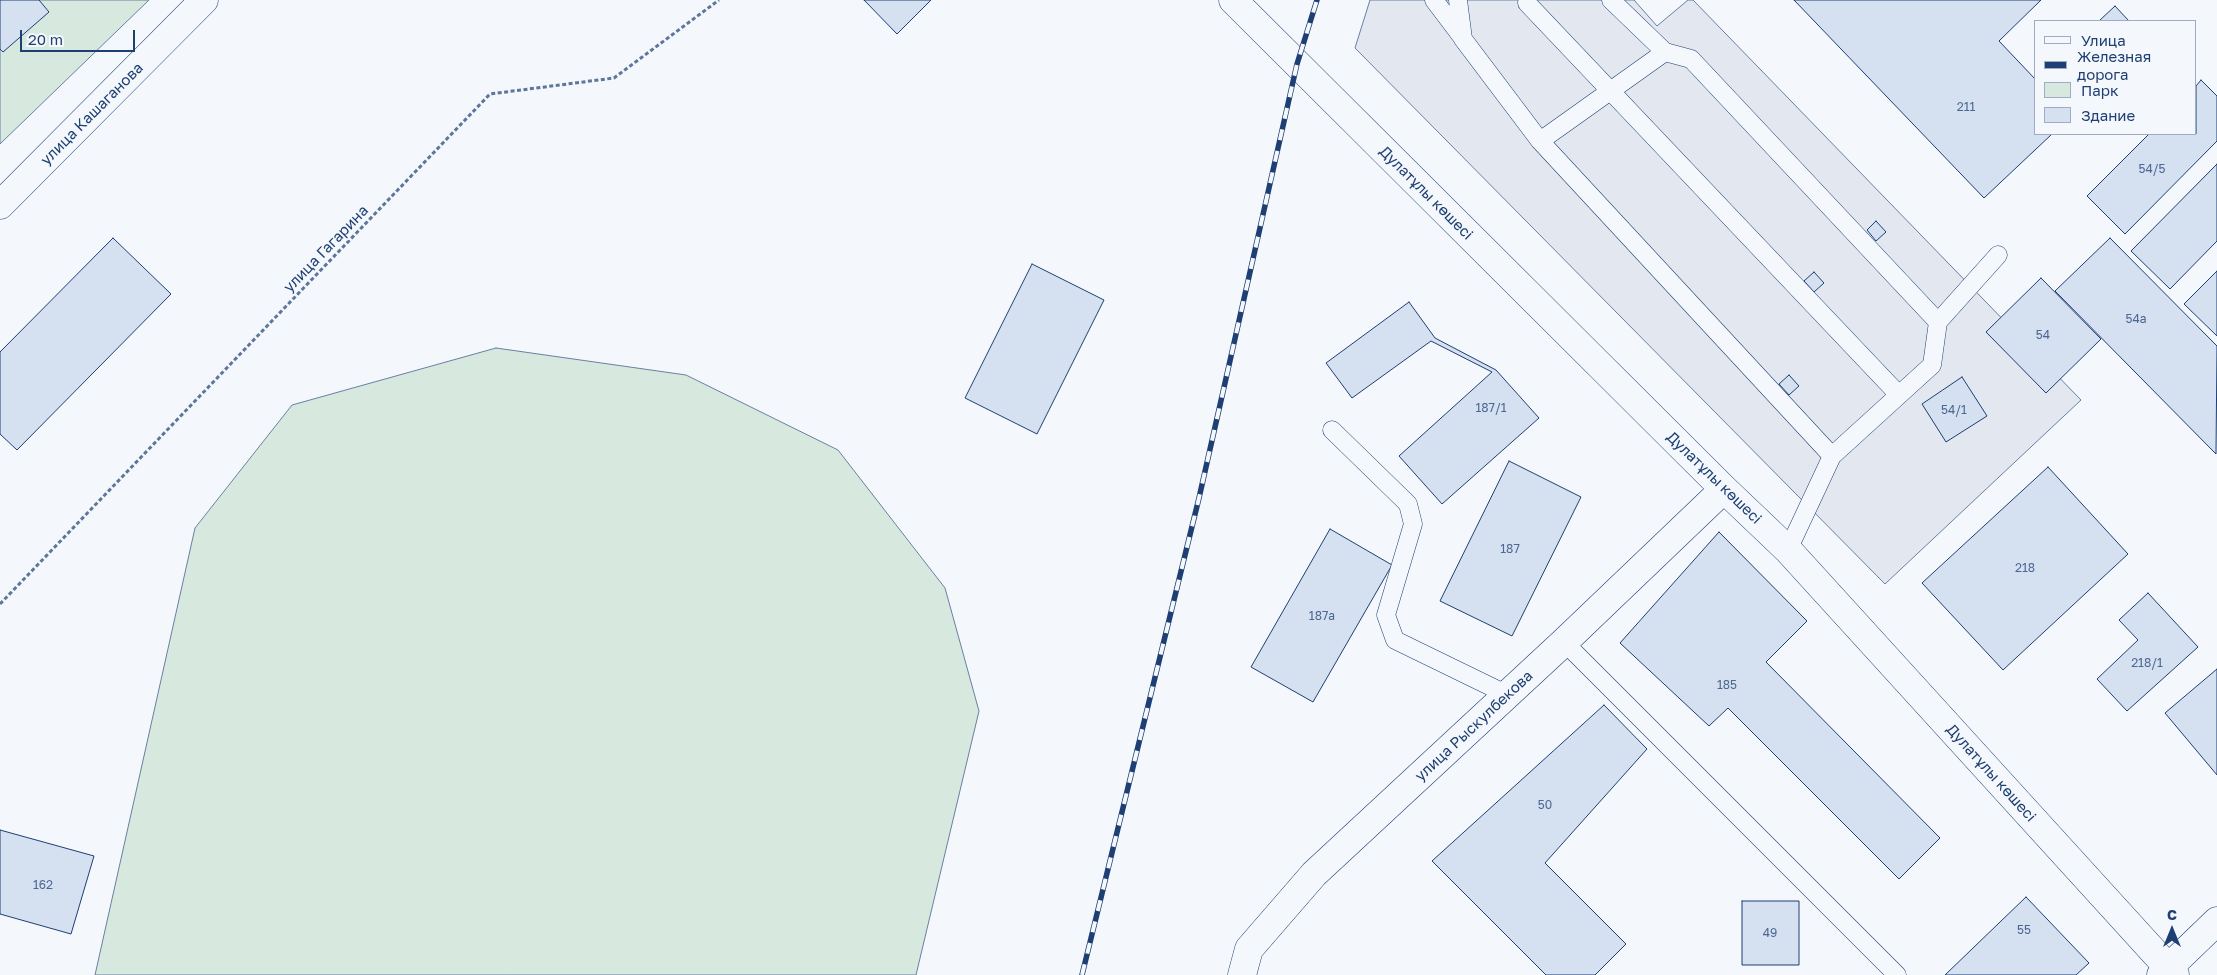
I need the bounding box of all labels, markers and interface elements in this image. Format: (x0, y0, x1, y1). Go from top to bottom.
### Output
scale bar (22, 20, 138, 52)
legend (2034, 20, 2197, 135)
text: 20 m (28, 30, 63, 48)
text: Улица (2081, 31, 2126, 49)
text: Железная дорога (2077, 47, 2151, 83)
street label: улица Кашаганова (37, 59, 147, 169)
text: Парк (2081, 81, 2119, 99)
house number: 211 (1957, 100, 1975, 114)
text: Здание (2081, 106, 2135, 124)
street label: Дулатұлы көшесі (1375, 142, 1477, 244)
house number: 54/5 (2139, 162, 2165, 176)
street label: улица Гагарина (280, 202, 372, 296)
house number: 54а (2125, 312, 2147, 326)
house number: 54 (2036, 328, 2050, 342)
house number: 187/1 (1475, 401, 1507, 415)
house number: 54/1 (1941, 403, 1967, 417)
street label: Дулатұлы көшесі (1663, 428, 1765, 528)
house number: 187 (1500, 542, 1520, 556)
house number: 218 (2015, 561, 2035, 575)
house number: 187а (1309, 609, 1335, 623)
house number: 218/1 (2131, 656, 2163, 670)
street label: улица Рыскулбекова (1411, 667, 1537, 785)
house number: 185 (1717, 678, 1737, 692)
street label: Дулатұлы көшесі (1942, 720, 2040, 826)
house number: 50 (1538, 798, 1552, 812)
house number: 162 (33, 878, 53, 892)
north arrow (2147, 905, 2197, 955)
text: С (2167, 906, 2177, 923)
house number: 55 (2017, 923, 2031, 937)
house number: 49 (1763, 926, 1777, 940)

